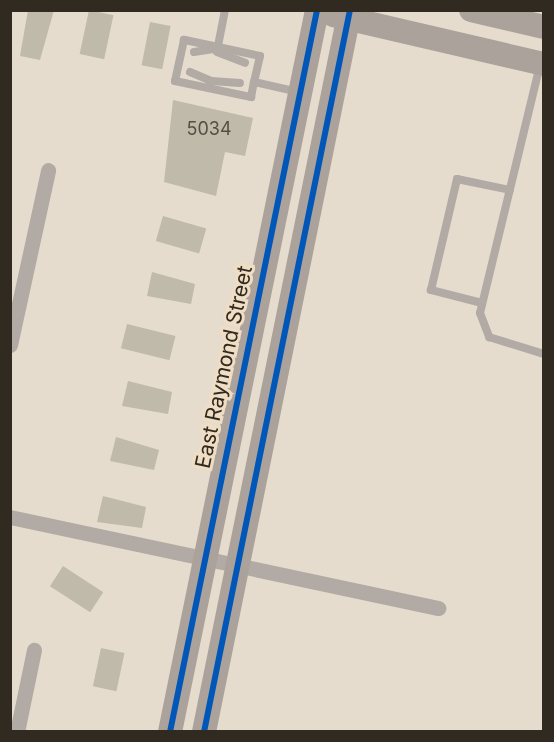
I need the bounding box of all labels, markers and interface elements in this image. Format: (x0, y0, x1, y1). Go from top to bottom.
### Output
house number: 5034 (186, 118, 232, 140)
street label: East Raymond Street (190, 263, 258, 471)

